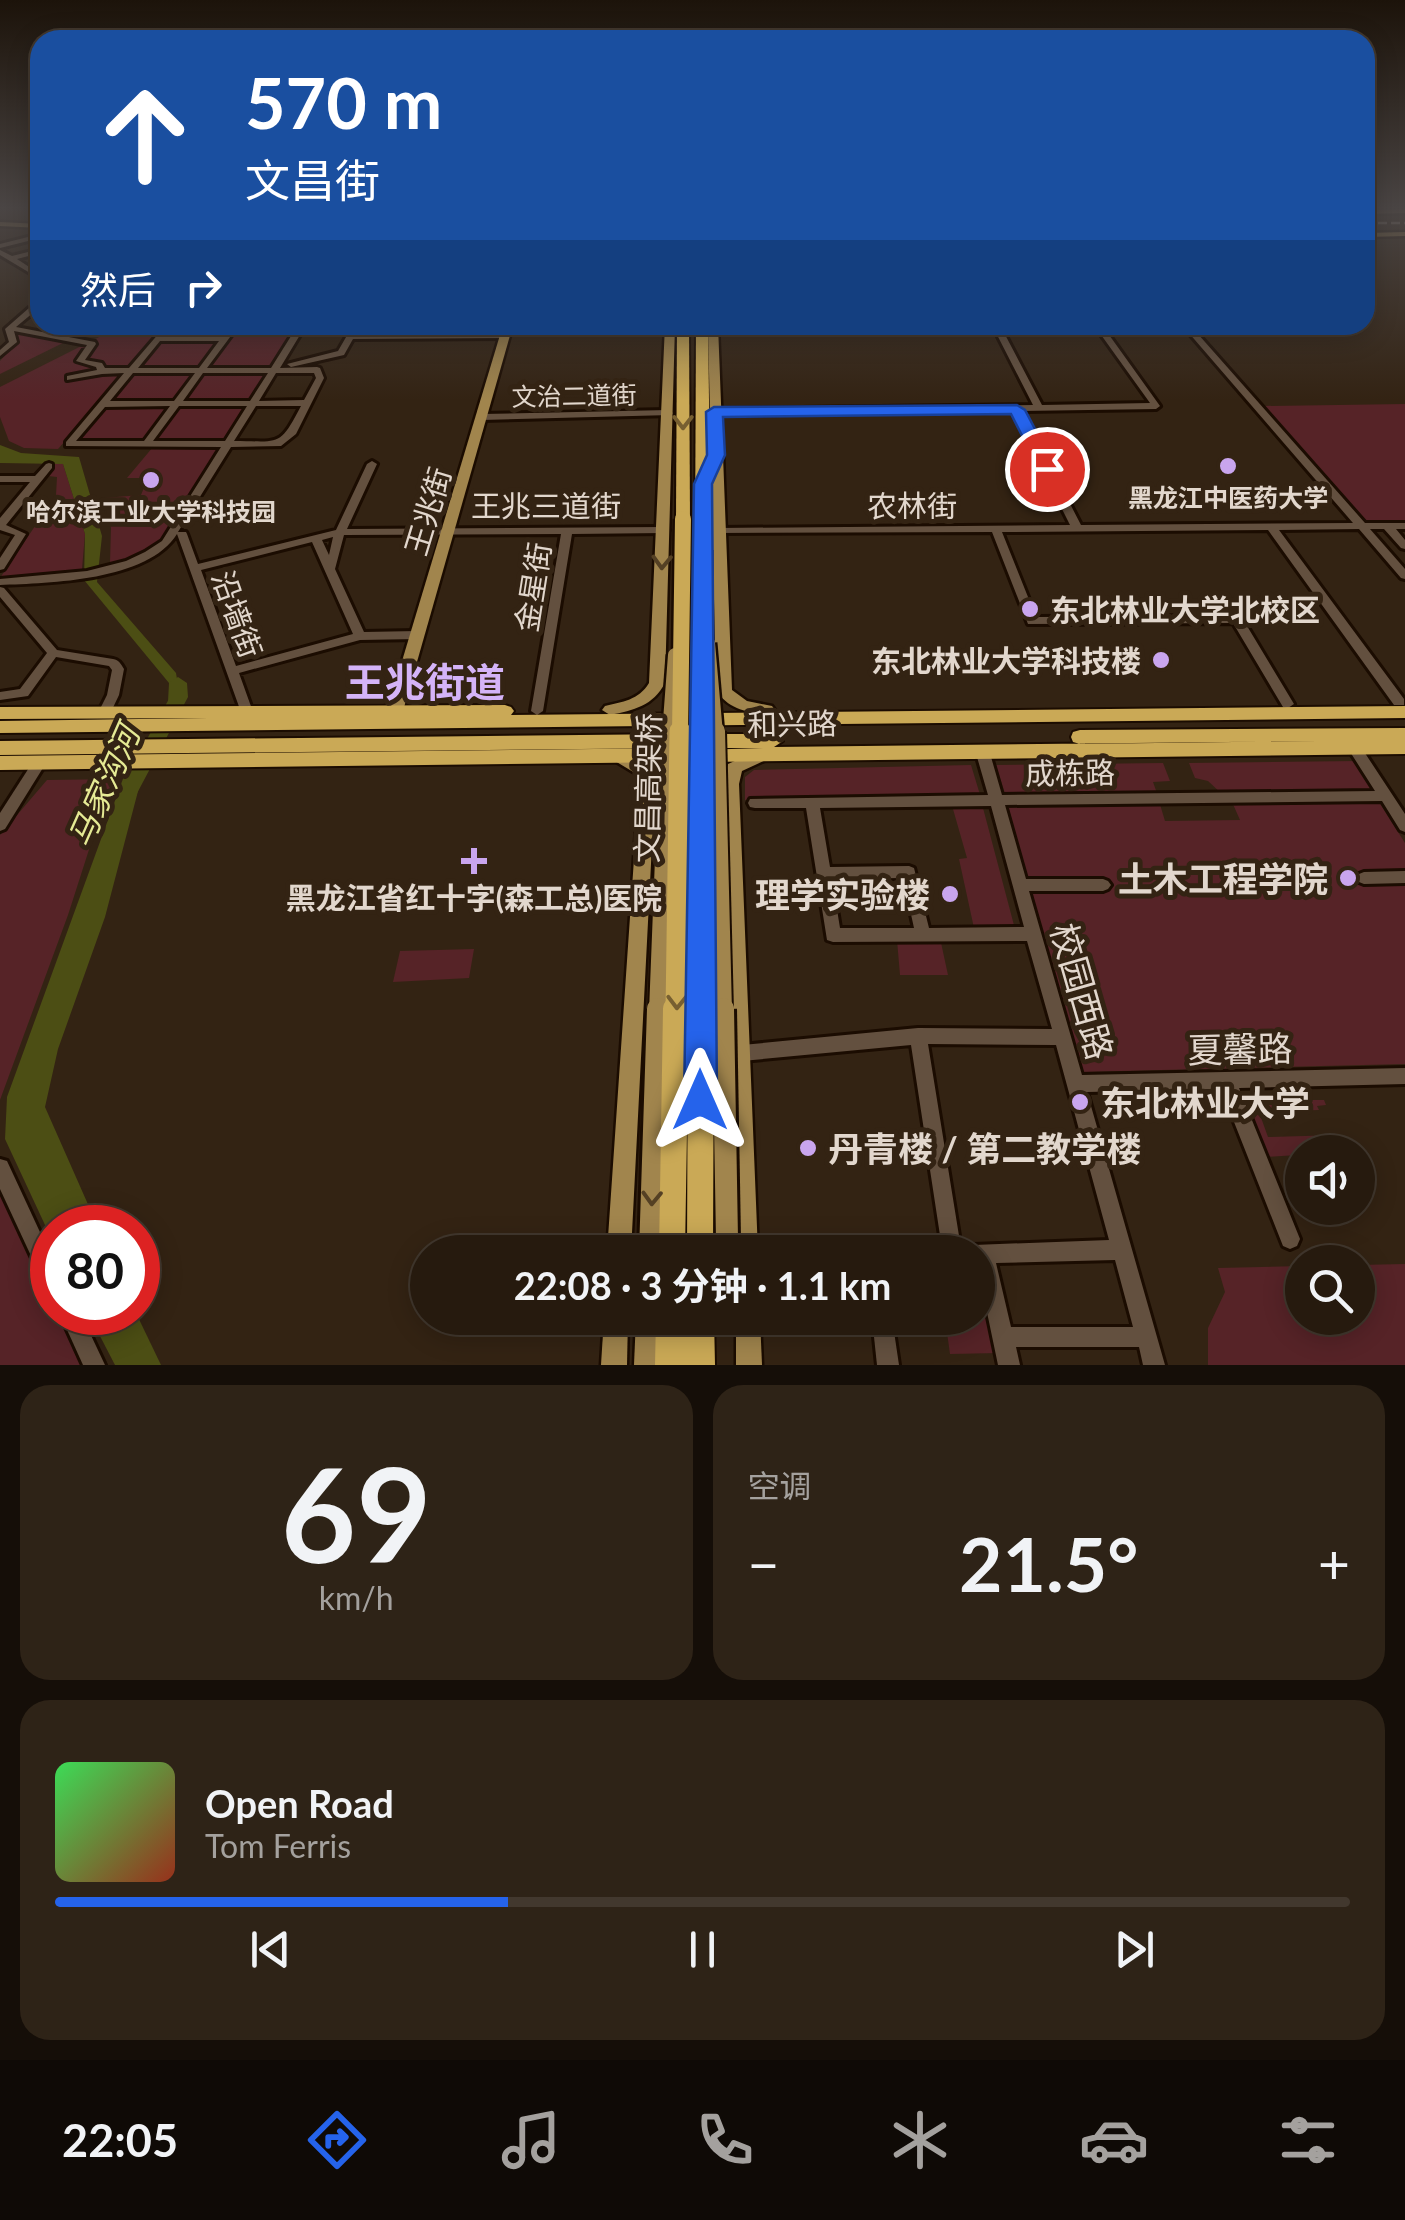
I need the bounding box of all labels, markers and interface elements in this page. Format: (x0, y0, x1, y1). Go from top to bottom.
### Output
text: 570 m (245, 60, 442, 144)
icon: ahead (80, 70, 210, 200)
text: 文昌街 (245, 153, 380, 207)
icon: right (176, 260, 231, 315)
text: 然后 (80, 266, 156, 312)
street label: 文治二道街 (511, 379, 637, 411)
one-way arrow (672, 416, 694, 431)
pin (1005, 427, 1090, 512)
icon: arrive (1020, 442, 1075, 497)
marker: 黑龙江中医药大学 (1217, 455, 1239, 477)
street label: 王兆街 (397, 463, 457, 559)
marker: 哈尔滨工业大学科技园 (140, 469, 162, 491)
place label: 黑龙江中医药大学 (1128, 482, 1328, 512)
street label: 王兆三道街 (471, 487, 621, 523)
street label: 农林街 (867, 487, 957, 523)
place label: 哈尔滨工业大学科技园 (26, 496, 276, 526)
street label: 金星街 (507, 540, 557, 634)
one-way arrow (652, 555, 673, 571)
street label: 沿墙街 (206, 566, 270, 662)
place label: 东北林业大学北校区 (1050, 591, 1320, 627)
marker: 东北林业大学北校区 (1019, 598, 1041, 620)
place label: 东北林业大学科技楼 (871, 642, 1141, 678)
marker: 东北林业大学科技楼 (1150, 649, 1172, 671)
district label: 王兆街道 (345, 658, 505, 706)
street label: 和兴路 (747, 704, 837, 742)
street label: 文昌高架桥 (628, 713, 666, 863)
water label: 马家沟河 (59, 714, 149, 852)
street label: 成栋路 (1025, 753, 1115, 791)
marker: 黑龙江省红十字(森工总)医院 (461, 848, 487, 874)
place label: 土木工程学院 (1118, 857, 1328, 899)
marker: 土木工程学院 (1337, 867, 1359, 889)
place label: 理学实验楼 (755, 873, 930, 915)
place label: 黑龙江省红十字(森工总)医院 (286, 879, 662, 915)
marker: 理学实验楼 (939, 883, 961, 905)
street label: 校园西路 (1044, 918, 1122, 1064)
one-way arrow (667, 994, 688, 1010)
street label: 夏馨路 (1187, 1026, 1293, 1070)
position arrow (648, 1048, 752, 1152)
place label: 东北林业大学 (1100, 1081, 1310, 1123)
marker: 东北林业大学 (1069, 1091, 1091, 1113)
place label: 丹青楼 / 第二教学楼 (828, 1127, 1141, 1169)
map controls (1285, 1135, 1375, 1335)
button: sound (1285, 1135, 1375, 1225)
marker: 丹青楼 / 第二教学楼 (797, 1137, 819, 1159)
one-way arrow (641, 1190, 662, 1206)
speed limit sign: 80 (30, 1205, 160, 1335)
button: search (1285, 1245, 1375, 1335)
text: 22:08 · 3 分钟 · 1.1 km (514, 1262, 891, 1308)
text: 69 (281, 1435, 432, 1591)
text: 空调 (748, 1466, 812, 1505)
text: 21.5° (959, 1518, 1138, 1608)
text: − (748, 1530, 779, 1596)
text: + (1318, 1530, 1350, 1596)
text: km/h (319, 1578, 394, 1617)
text: Open Road (205, 1780, 394, 1826)
text: Tom Ferris (205, 1826, 351, 1865)
icon: previous (243, 1922, 298, 1977)
icon: pause (675, 1922, 730, 1977)
icon: next (1107, 1922, 1162, 1977)
icon: directions (302, 2105, 372, 2175)
icon: music (496, 2105, 566, 2175)
icon: phone (690, 2105, 760, 2175)
icon: climate (885, 2105, 955, 2175)
icon: car (1079, 2105, 1149, 2175)
icon: filters (1273, 2105, 1343, 2175)
text: 22:05 (62, 2113, 178, 2167)

